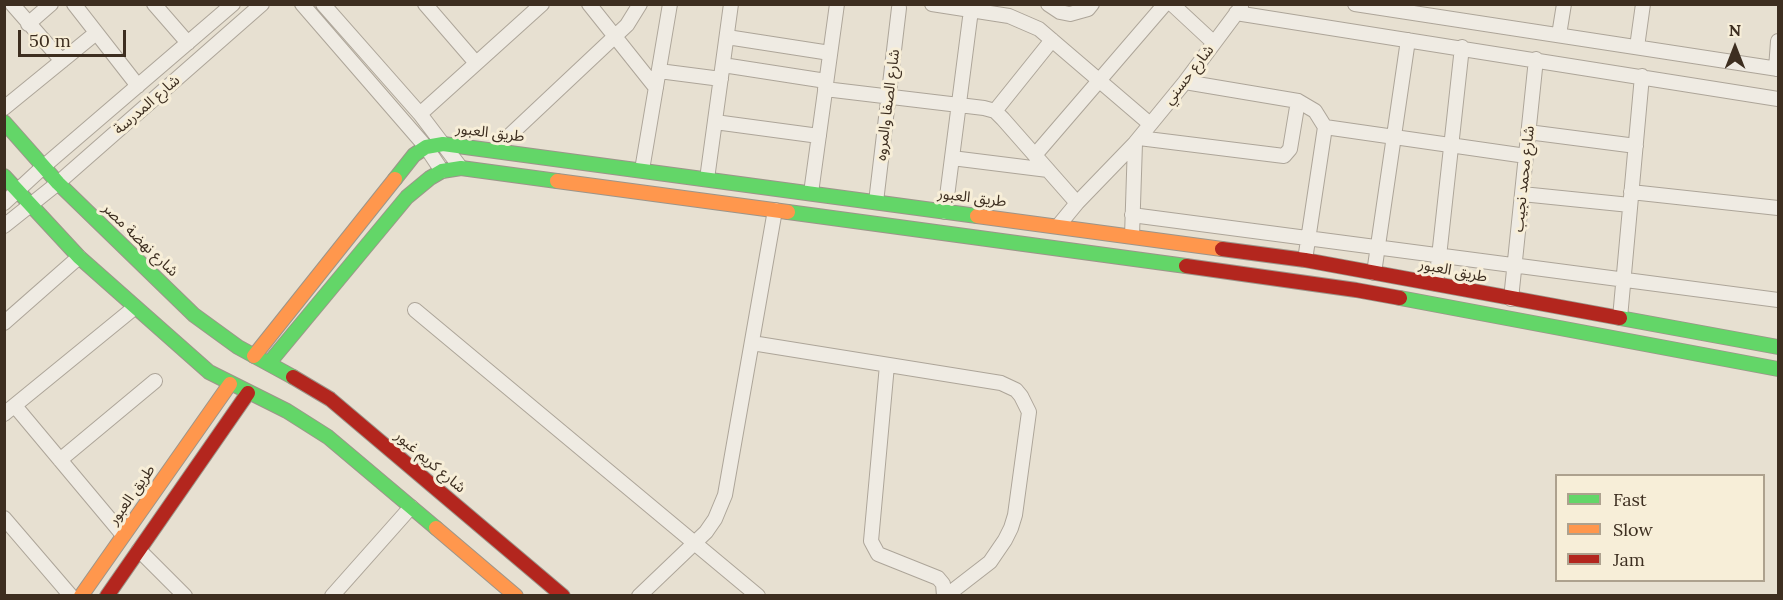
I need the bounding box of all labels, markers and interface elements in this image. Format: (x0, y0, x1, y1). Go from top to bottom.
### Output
scale bar (21, 18, 129, 56)
north arrow (1705, 18, 1765, 78)
text: N (1729, 20, 1741, 40)
text: 50 m (29, 29, 71, 52)
street label: شارع حسني (1160, 42, 1218, 108)
street label: شارع الصفا والمروه (872, 48, 904, 162)
street label: شارع المدرسة (110, 72, 184, 138)
street label: طريق العبور (455, 120, 525, 146)
street label: شارع محمد نجيب (1509, 125, 1539, 233)
street label: طريق العبور (937, 185, 1007, 211)
street label: شارع نهضة مصر (98, 199, 182, 281)
street label: طريق العبور (1417, 256, 1489, 286)
street label: شارع كريم غبور (391, 427, 469, 497)
street label: طريق العبور (105, 461, 159, 529)
legend (1555, 474, 1765, 582)
text: Fast (1613, 488, 1647, 511)
text: Slow (1613, 518, 1653, 541)
text: Jam (1613, 548, 1645, 571)

